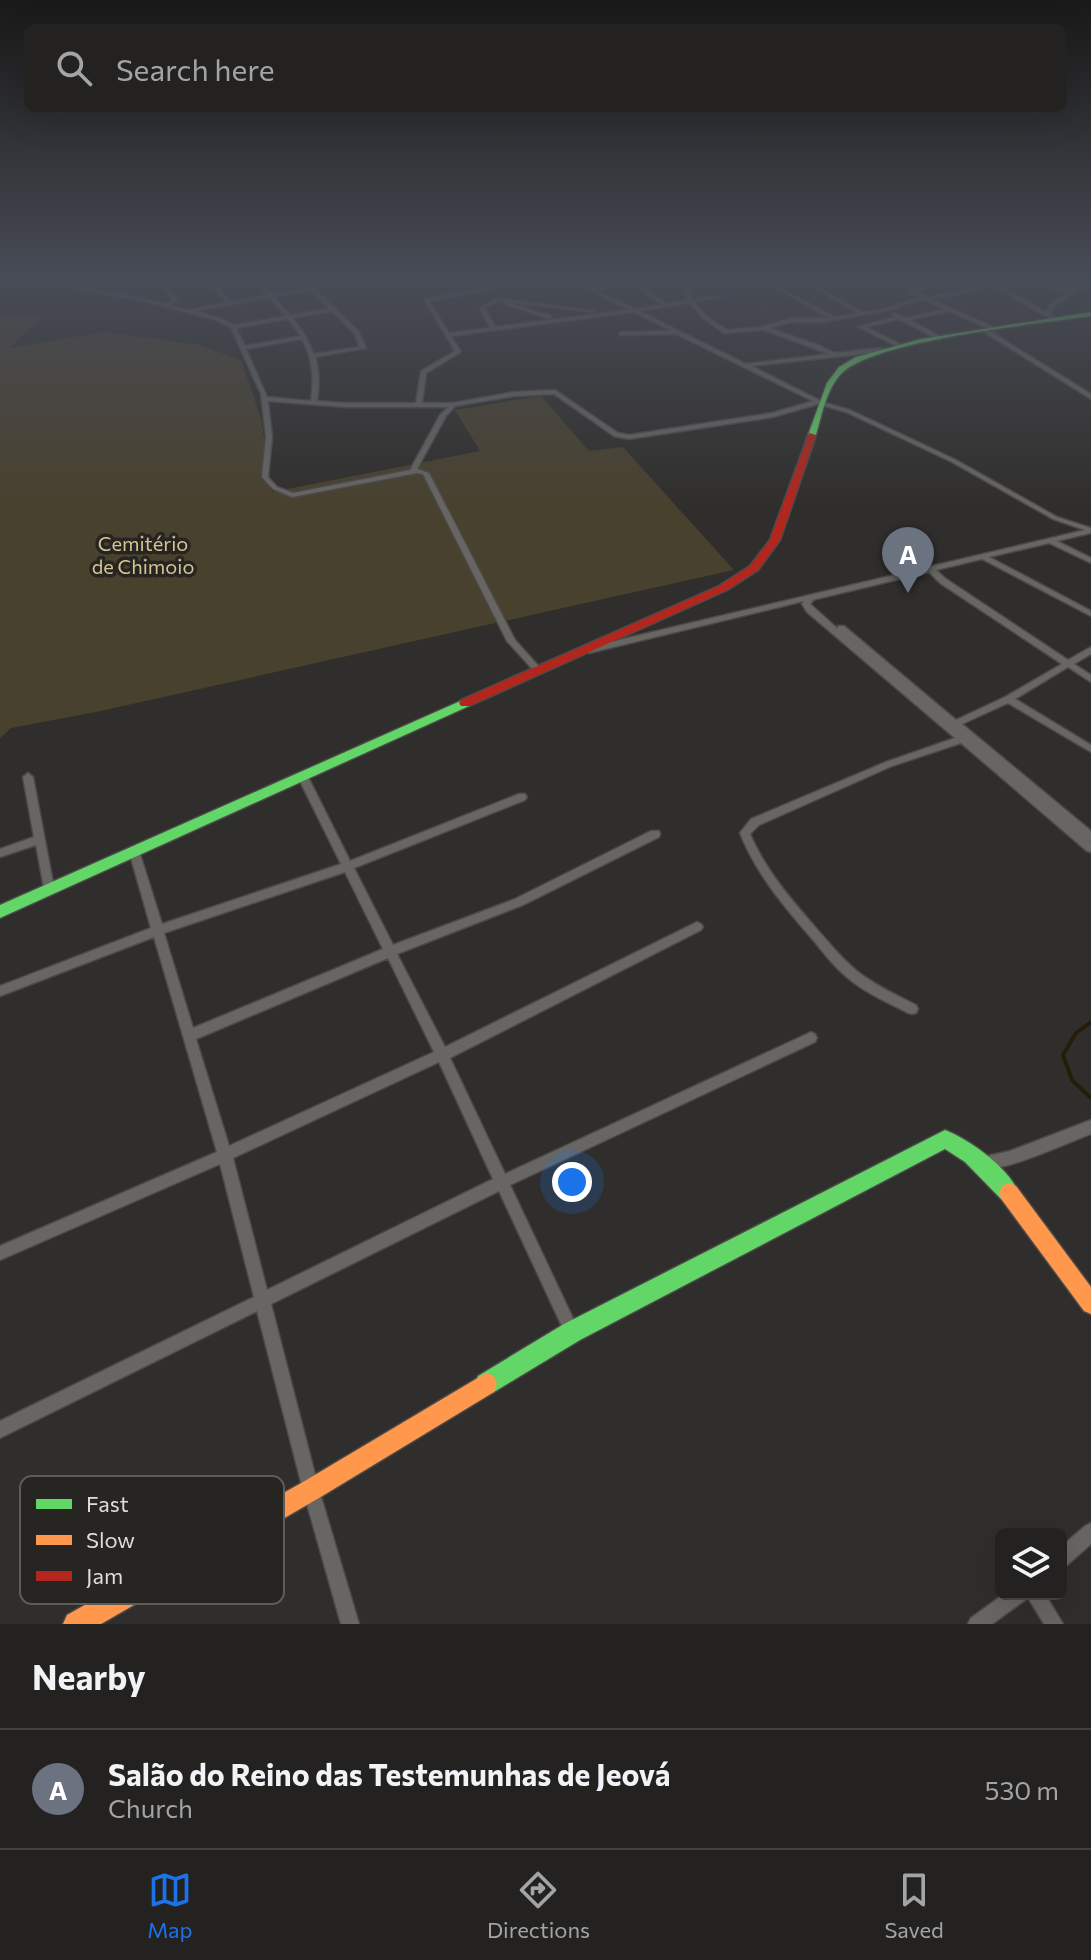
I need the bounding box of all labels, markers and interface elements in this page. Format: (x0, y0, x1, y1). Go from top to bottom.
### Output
search box (24, 24, 1067, 112)
icon: search (52, 46, 96, 90)
text: Search here (116, 50, 275, 87)
pin: A (882, 527, 934, 593)
park label: Cemitério de Chimoio (92, 531, 194, 578)
your location (552, 1162, 592, 1202)
legend (20, 1476, 284, 1604)
text: Fast (86, 1490, 129, 1517)
text: Slow (86, 1526, 135, 1553)
map controls (995, 1528, 1067, 1600)
button: layers (995, 1528, 1067, 1600)
text: Jam (86, 1562, 123, 1589)
text: Nearby (32, 1655, 146, 1697)
text: Salão do Reino das Testemunhas de Jeová (108, 1755, 670, 1792)
text: A (49, 1774, 67, 1805)
text: 530 m (985, 1774, 1059, 1805)
text: Church (108, 1792, 193, 1823)
tab: Map (147, 1868, 193, 1943)
tab: Directions (487, 1868, 590, 1943)
tab: Saved (884, 1868, 944, 1943)

